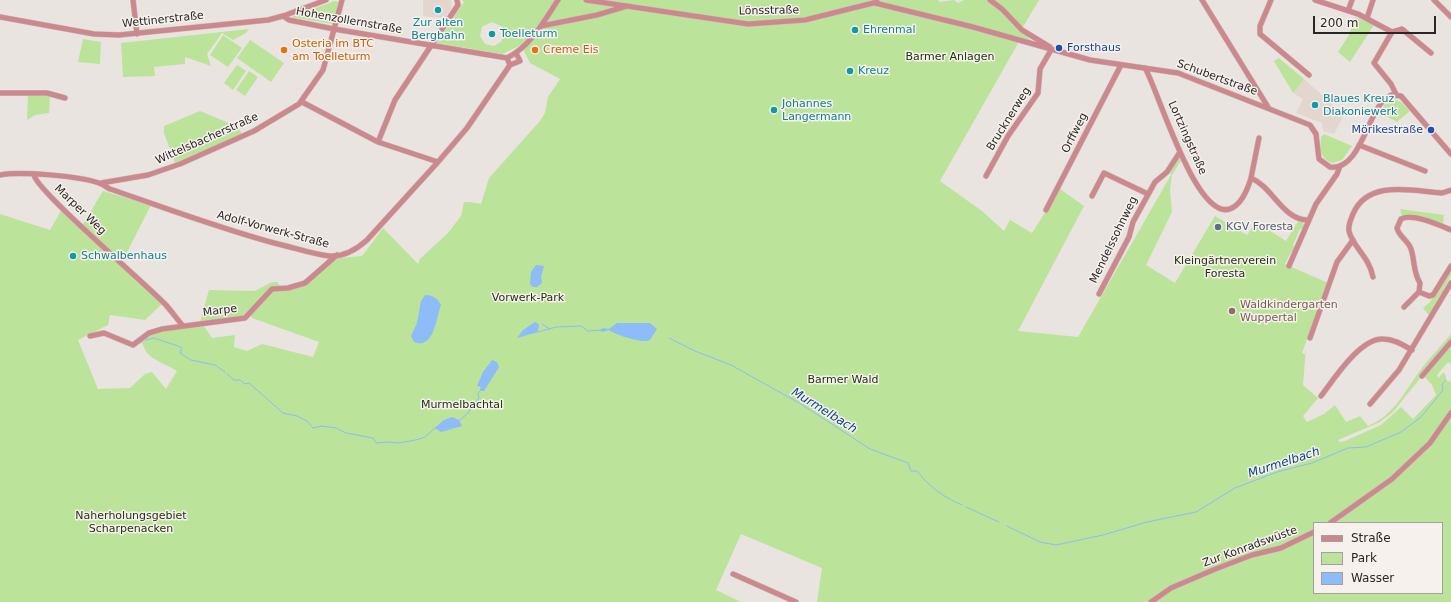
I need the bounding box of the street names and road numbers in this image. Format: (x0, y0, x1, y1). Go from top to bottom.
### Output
street label: Lönsstraße (739, 4, 799, 18)
street label: Hohenzollernstraße (295, 5, 403, 37)
street label: Wettinerstraße (122, 9, 204, 31)
street label: Schubertstraße (1175, 57, 1259, 99)
street label: Brucknerweg (984, 85, 1034, 153)
street label: Lortzingstraße (1165, 99, 1209, 177)
street label: Wittelsbacherstraße (154, 110, 260, 168)
street label: Orffweg (1059, 111, 1091, 155)
street label: Marper Weg (51, 182, 109, 238)
street label: Mendelssohnweg (1087, 194, 1141, 286)
street label: Adolf-Vorwerk-Straße (216, 209, 330, 251)
street label: Marpe (202, 302, 238, 320)
street label: Zur Konradswüste (1201, 524, 1299, 570)

